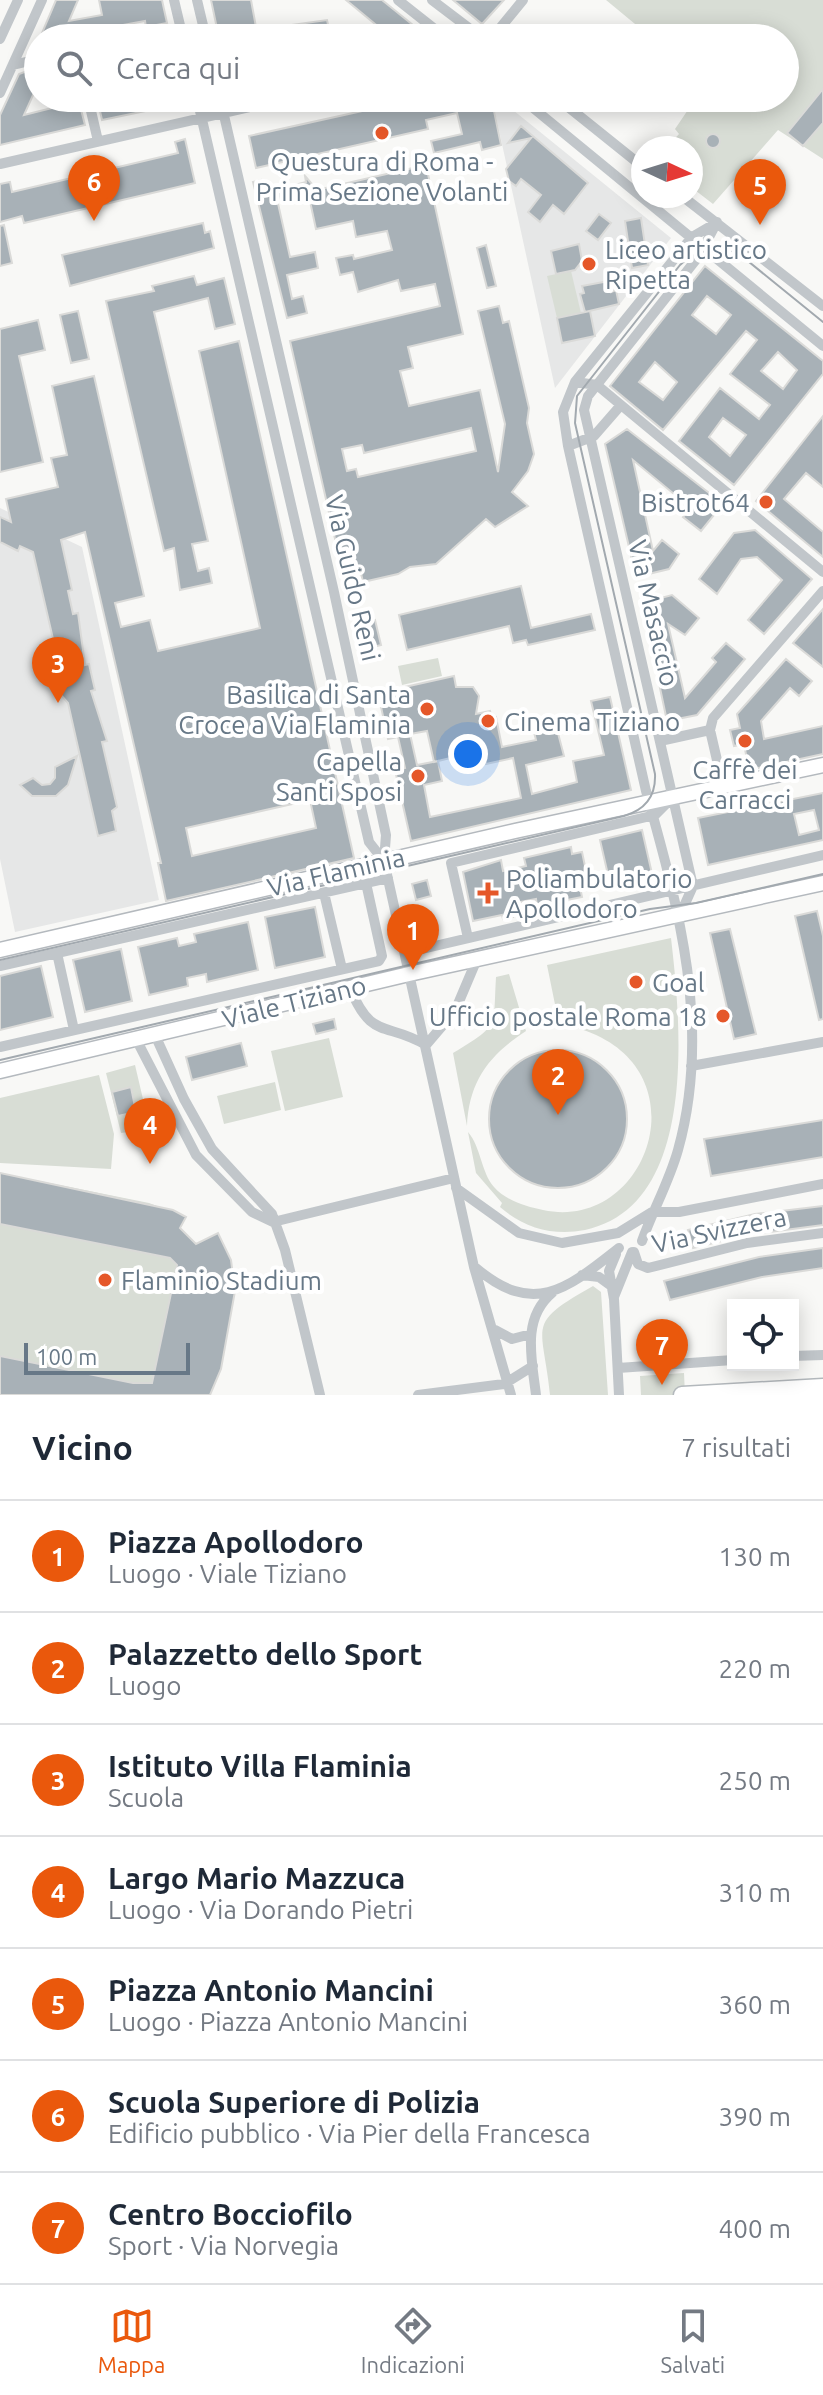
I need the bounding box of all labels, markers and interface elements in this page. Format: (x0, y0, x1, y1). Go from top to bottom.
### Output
search box (24, 24, 799, 112)
icon: search (52, 46, 96, 90)
text: Cerca qui (116, 51, 240, 85)
marker: Questura di Roma - Prima Sezione Volanti (373, 124, 391, 142)
north arrow (631, 136, 703, 208)
place label: Questura di Roma - Prima Sezione Volanti (256, 147, 508, 206)
pin: 6 (68, 155, 120, 221)
pin: 5 (734, 159, 786, 225)
place label: Liceo artistico Ripetta (605, 235, 767, 294)
marker: Liceo artistico Ripetta (580, 255, 598, 273)
place label: Bistrot64 (641, 488, 750, 517)
street label: Via Guido Reni (320, 492, 386, 664)
marker: Bistrot64 (757, 493, 775, 511)
street label: Via Masaccio (623, 537, 685, 689)
pin: 3 (32, 637, 84, 703)
place label: Basilica di Santa Croce a Via Flaminia (178, 680, 411, 739)
marker: Basilica di Santa Croce a Via Flaminia (418, 700, 436, 718)
place label: Cinema Tiziano (504, 707, 680, 736)
marker: Cinema Tiziano (479, 712, 497, 730)
marker: Caffè dei Carracci (736, 732, 754, 750)
your location (448, 734, 488, 774)
place label: Capella Santi Sposi (276, 747, 402, 806)
place label: Caffè dei Carracci (692, 755, 798, 814)
marker: Capella Santi Sposi (409, 767, 427, 785)
street label: Via Flaminia (264, 842, 408, 902)
place label: Poliambulatorio Apollodoro (506, 864, 692, 923)
marker: Poliambulatorio Apollodoro (477, 882, 499, 904)
pin: 1 (387, 904, 439, 970)
place label: Goal (652, 968, 705, 997)
street label: Viale Tiziano (219, 970, 369, 1034)
marker: Goal (627, 973, 645, 991)
place label: Ufficio postale Roma 18 (429, 1002, 707, 1031)
marker: Ufficio postale Roma 18 (714, 1007, 732, 1025)
pin: 2 (532, 1049, 584, 1115)
pin: 4 (124, 1098, 176, 1164)
street label: Via Svizzera (649, 1202, 789, 1258)
place label: Flaminio Stadium (121, 1266, 322, 1295)
marker: Flaminio Stadium (96, 1271, 114, 1289)
map controls (727, 1299, 799, 1371)
button: locate (727, 1299, 799, 1371)
pin: 7 (636, 1319, 688, 1385)
scale bar (24, 1339, 190, 1375)
text: 100 m (36, 1344, 97, 1369)
text: Vicino (32, 1428, 133, 1466)
text: 7 risultati (681, 1433, 791, 1462)
text: Piazza Apollodoro (108, 1525, 364, 1559)
text: 1 (51, 1542, 65, 1571)
text: 130 m (719, 1542, 791, 1571)
text: Luogo · Viale Tiziano (108, 1559, 347, 1588)
text: Palazzetto dello Sport (108, 1637, 422, 1671)
text: 2 (51, 1654, 65, 1683)
text: 220 m (719, 1654, 791, 1683)
text: Luogo (108, 1671, 181, 1700)
text: Istituto Villa Flaminia (108, 1749, 412, 1783)
text: 3 (51, 1766, 65, 1795)
text: 250 m (719, 1766, 791, 1795)
text: Scuola (108, 1783, 184, 1812)
text: Largo Mario Mazzuca (108, 1861, 405, 1895)
text: 4 (51, 1878, 65, 1907)
text: 310 m (719, 1878, 791, 1907)
text: Luogo · Via Dorando Pietri (108, 1895, 413, 1924)
text: Piazza Antonio Mancini (108, 1973, 434, 2007)
text: 5 (51, 1990, 65, 2019)
text: 360 m (719, 1990, 791, 2019)
text: Luogo · Piazza Antonio Mancini (108, 2007, 468, 2036)
text: Scuola Superiore di Polizia (108, 2085, 480, 2119)
text: 6 (51, 2102, 65, 2131)
text: 390 m (719, 2102, 791, 2131)
text: Edificio pubblico · Via Pier della Francesca (108, 2119, 591, 2148)
text: Centro Bocciofilo (108, 2197, 353, 2231)
text: 7 (51, 2214, 65, 2243)
text: 400 m (719, 2214, 791, 2243)
text: Sport · Via Norvegia (108, 2231, 339, 2260)
tab: Mappa (98, 2304, 165, 2377)
tab: Indicazioni (361, 2304, 465, 2377)
tab: Salvati (661, 2304, 725, 2377)

